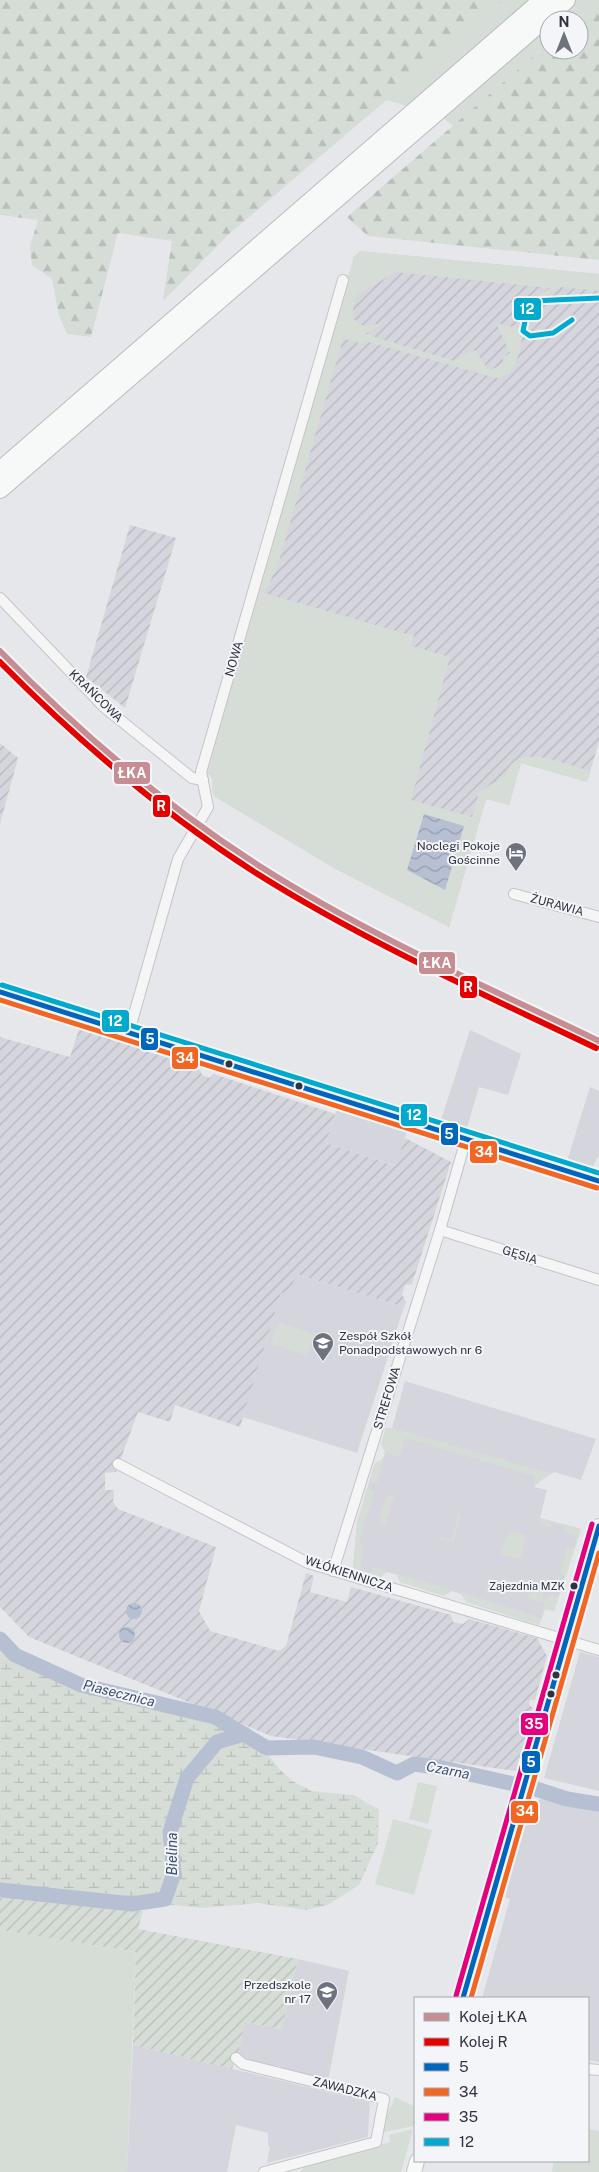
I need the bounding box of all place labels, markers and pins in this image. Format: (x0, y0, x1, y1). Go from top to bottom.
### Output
place label: Noclegi Pokoje Gościnne (417, 839, 500, 867)
hotel icon: Noclegi Pokoje Gościnne (504, 841, 528, 872)
unlabelled marker (224, 1059, 234, 1069)
unlabelled marker (294, 1081, 304, 1091)
place label: Zespół Szkół Ponadpodstawowych nr 6 (339, 1329, 482, 1357)
school or university icon: Zespół Szkół Ponadpodstawowych nr 6 (311, 1331, 335, 1362)
place label: Zajezdnia MZK (489, 1580, 565, 1592)
marker: Zajezdnia MZK (569, 1581, 579, 1591)
unlabelled marker (551, 1670, 561, 1680)
unlabelled marker (546, 1689, 556, 1699)
place label: Przedszkole nr 17 (244, 1978, 311, 2006)
school or university icon: Przedszkole nr 17 (315, 1980, 339, 2011)

